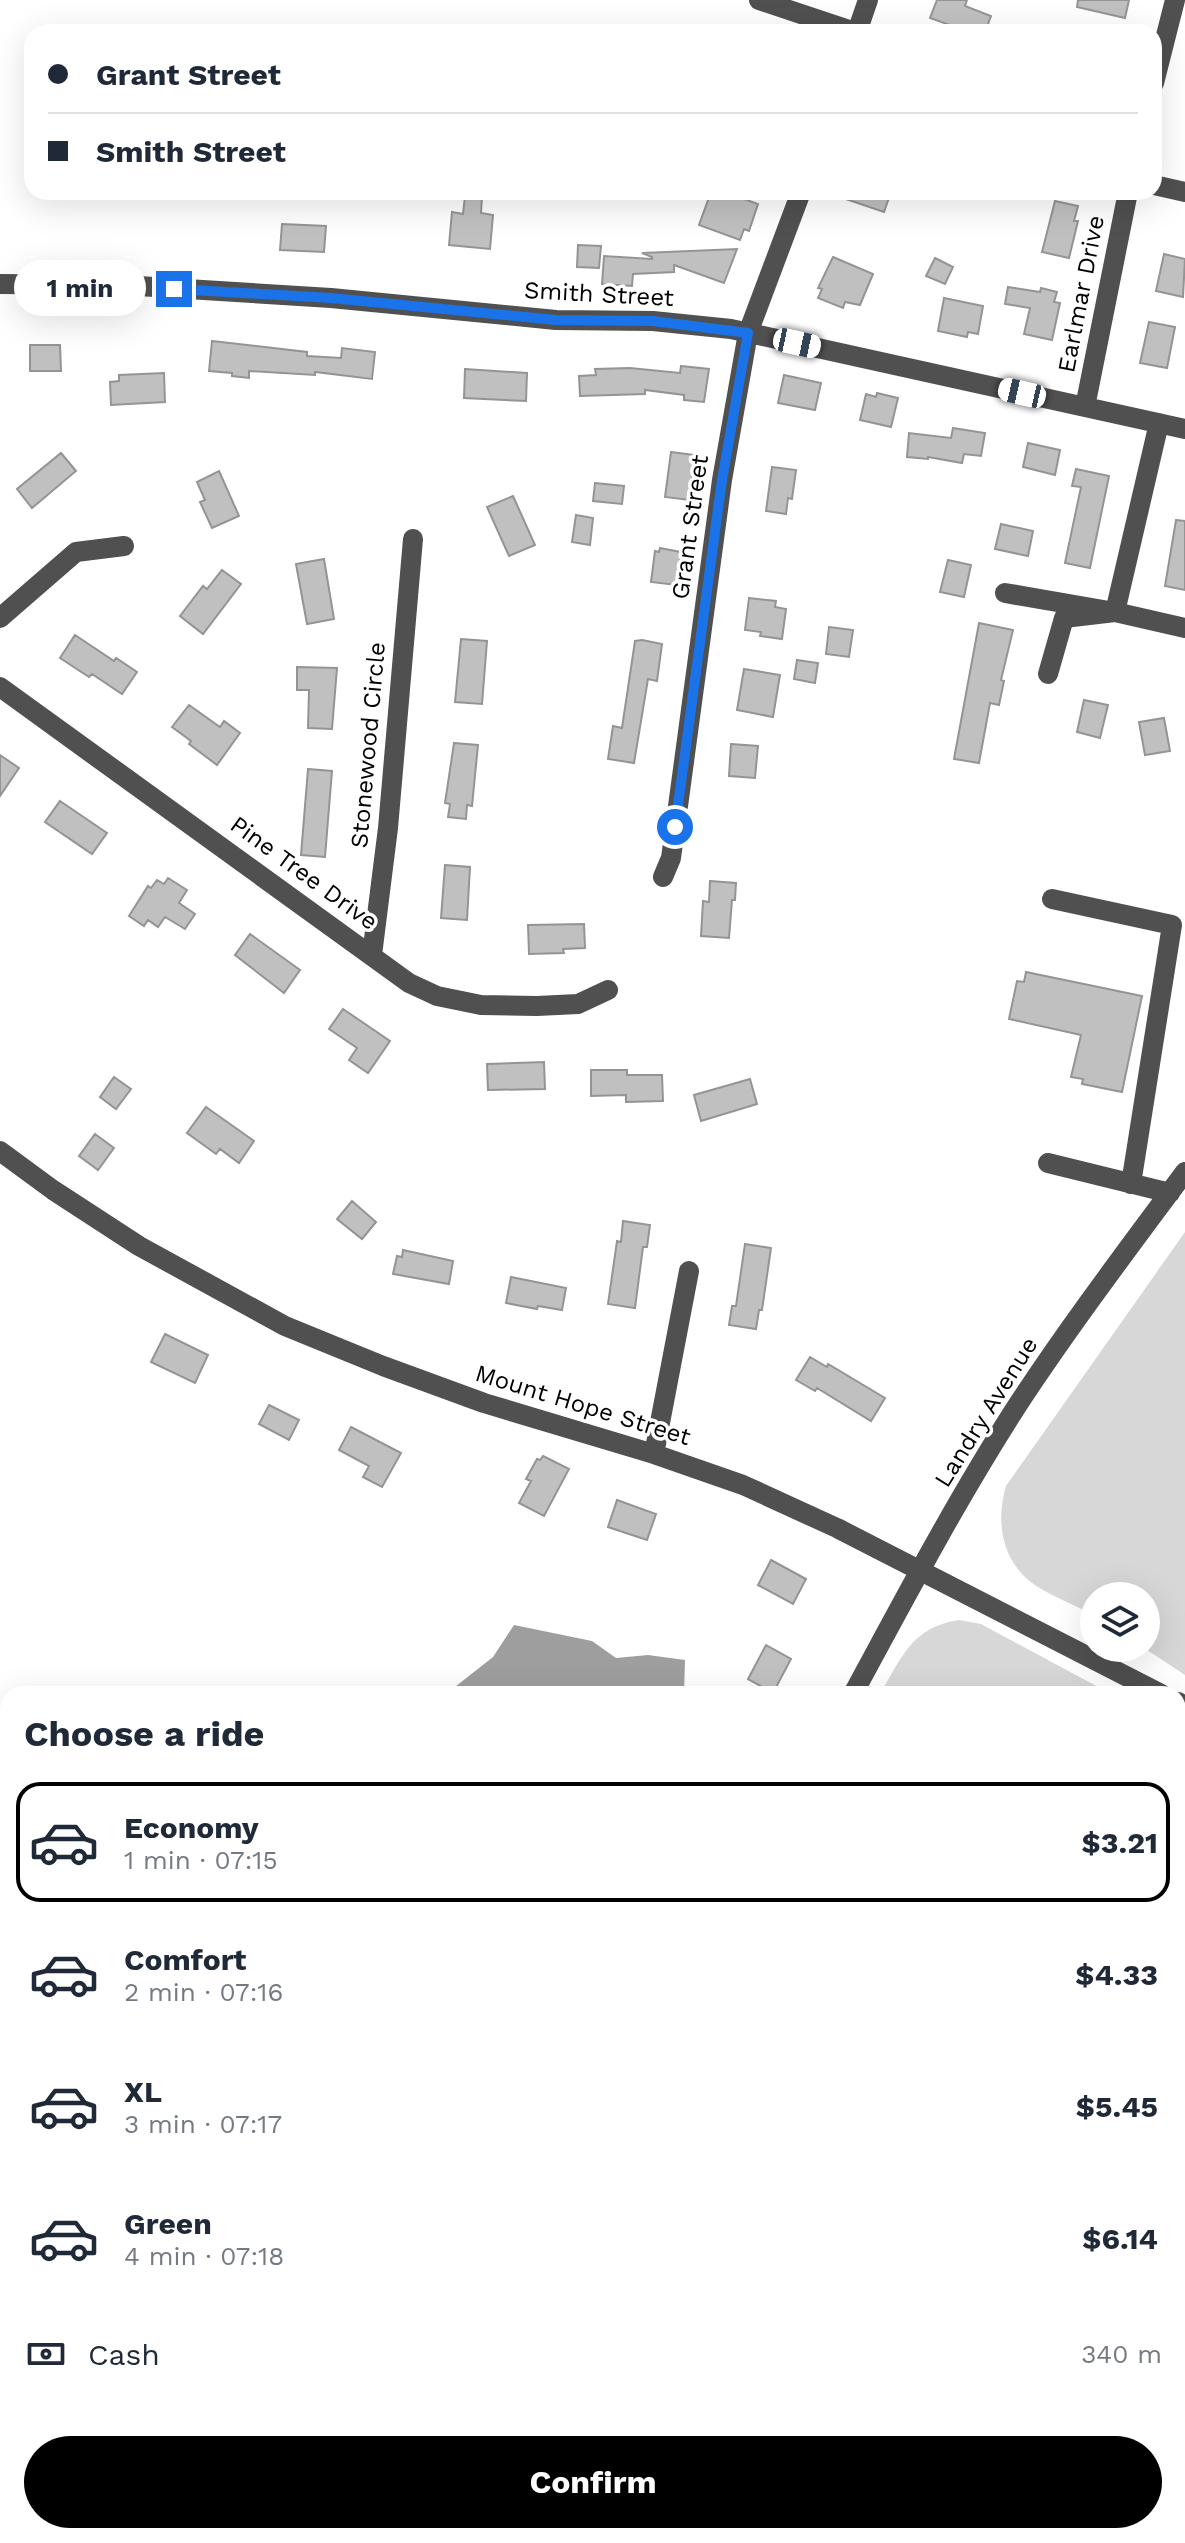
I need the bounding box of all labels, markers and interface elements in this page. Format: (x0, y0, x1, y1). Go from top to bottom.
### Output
text: Grant Street (96, 57, 281, 92)
text: Smith Street (96, 134, 286, 169)
street label: Earlmar Drive (1052, 213, 1110, 375)
callout: 1 min (14, 261, 146, 317)
route end (156, 271, 192, 307)
text: 1 min (47, 273, 113, 303)
street label: Smith Street (523, 276, 675, 312)
car (771, 326, 823, 360)
car (996, 376, 1048, 410)
street label: Grant Street (666, 453, 714, 601)
street label: Stonewood Circle (345, 641, 391, 849)
route start (657, 809, 693, 845)
street label: Pine Tree Drive (225, 810, 383, 936)
street label: Landry Avenue (929, 1332, 1043, 1492)
street label: Mount Hope Street (472, 1359, 694, 1451)
map controls (1080, 1582, 1160, 1662)
button: layers (1080, 1582, 1160, 1662)
text: Choose a ride (24, 1713, 264, 1755)
icon: car (28, 1806, 100, 1878)
text: Economy (124, 1810, 259, 1845)
text: $3.21 (1081, 1825, 1158, 1860)
text: 1 min · 07:15 (124, 1845, 278, 1875)
icon: car (28, 1938, 100, 2010)
text: Comfort (124, 1942, 246, 1977)
text: $4.33 (1075, 1957, 1158, 1992)
text: 2 min · 07:16 (124, 1977, 283, 2007)
icon: car (28, 2070, 100, 2142)
text: XL (124, 2074, 162, 2109)
text: $5.45 (1076, 2089, 1158, 2124)
text: 3 min · 07:17 (124, 2109, 282, 2139)
icon: car (28, 2202, 100, 2274)
text: Green (124, 2206, 212, 2241)
text: $6.14 (1082, 2221, 1158, 2256)
text: 4 min · 07:18 (124, 2241, 284, 2271)
icon: cash (24, 2332, 68, 2376)
text: Cash (88, 2337, 160, 2372)
text: 340 m (1081, 2339, 1162, 2369)
button: Confirm (24, 2436, 1162, 2528)

